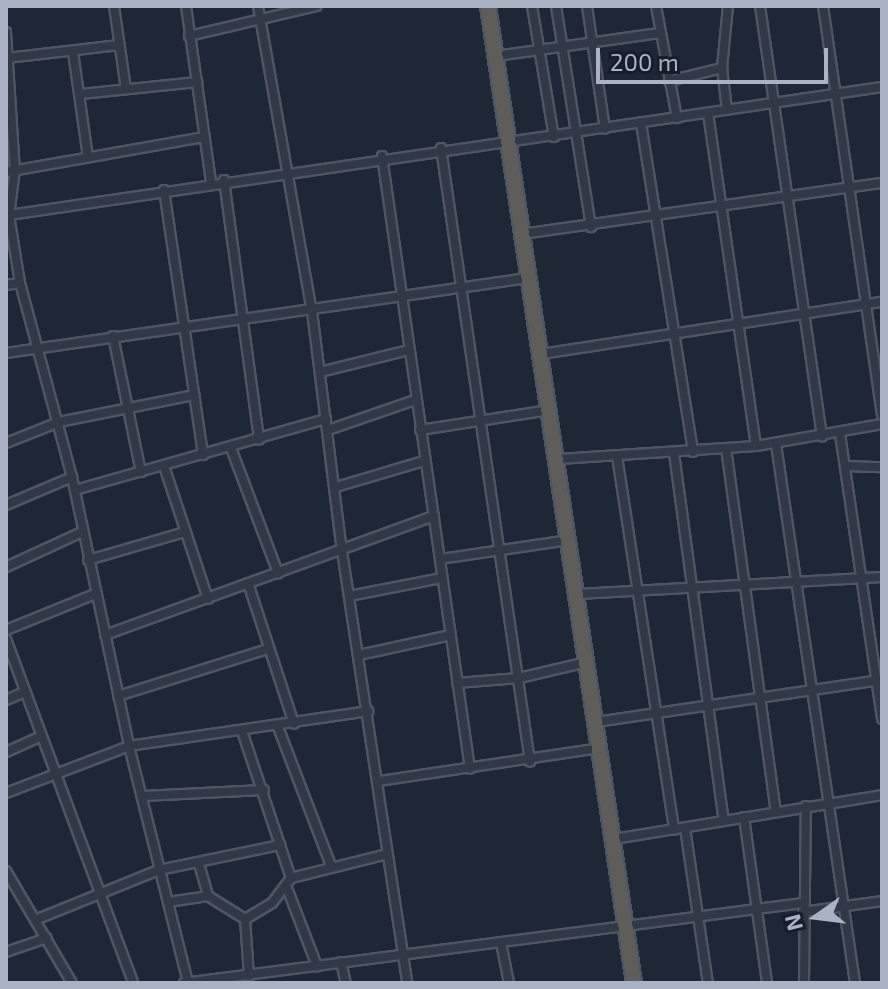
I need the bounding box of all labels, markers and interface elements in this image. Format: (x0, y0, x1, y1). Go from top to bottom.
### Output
scale bar (600, 32, 832, 82)
text: 200 m (610, 47, 679, 76)
north arrow (776, 877, 856, 957)
text: N (778, 912, 807, 934)

